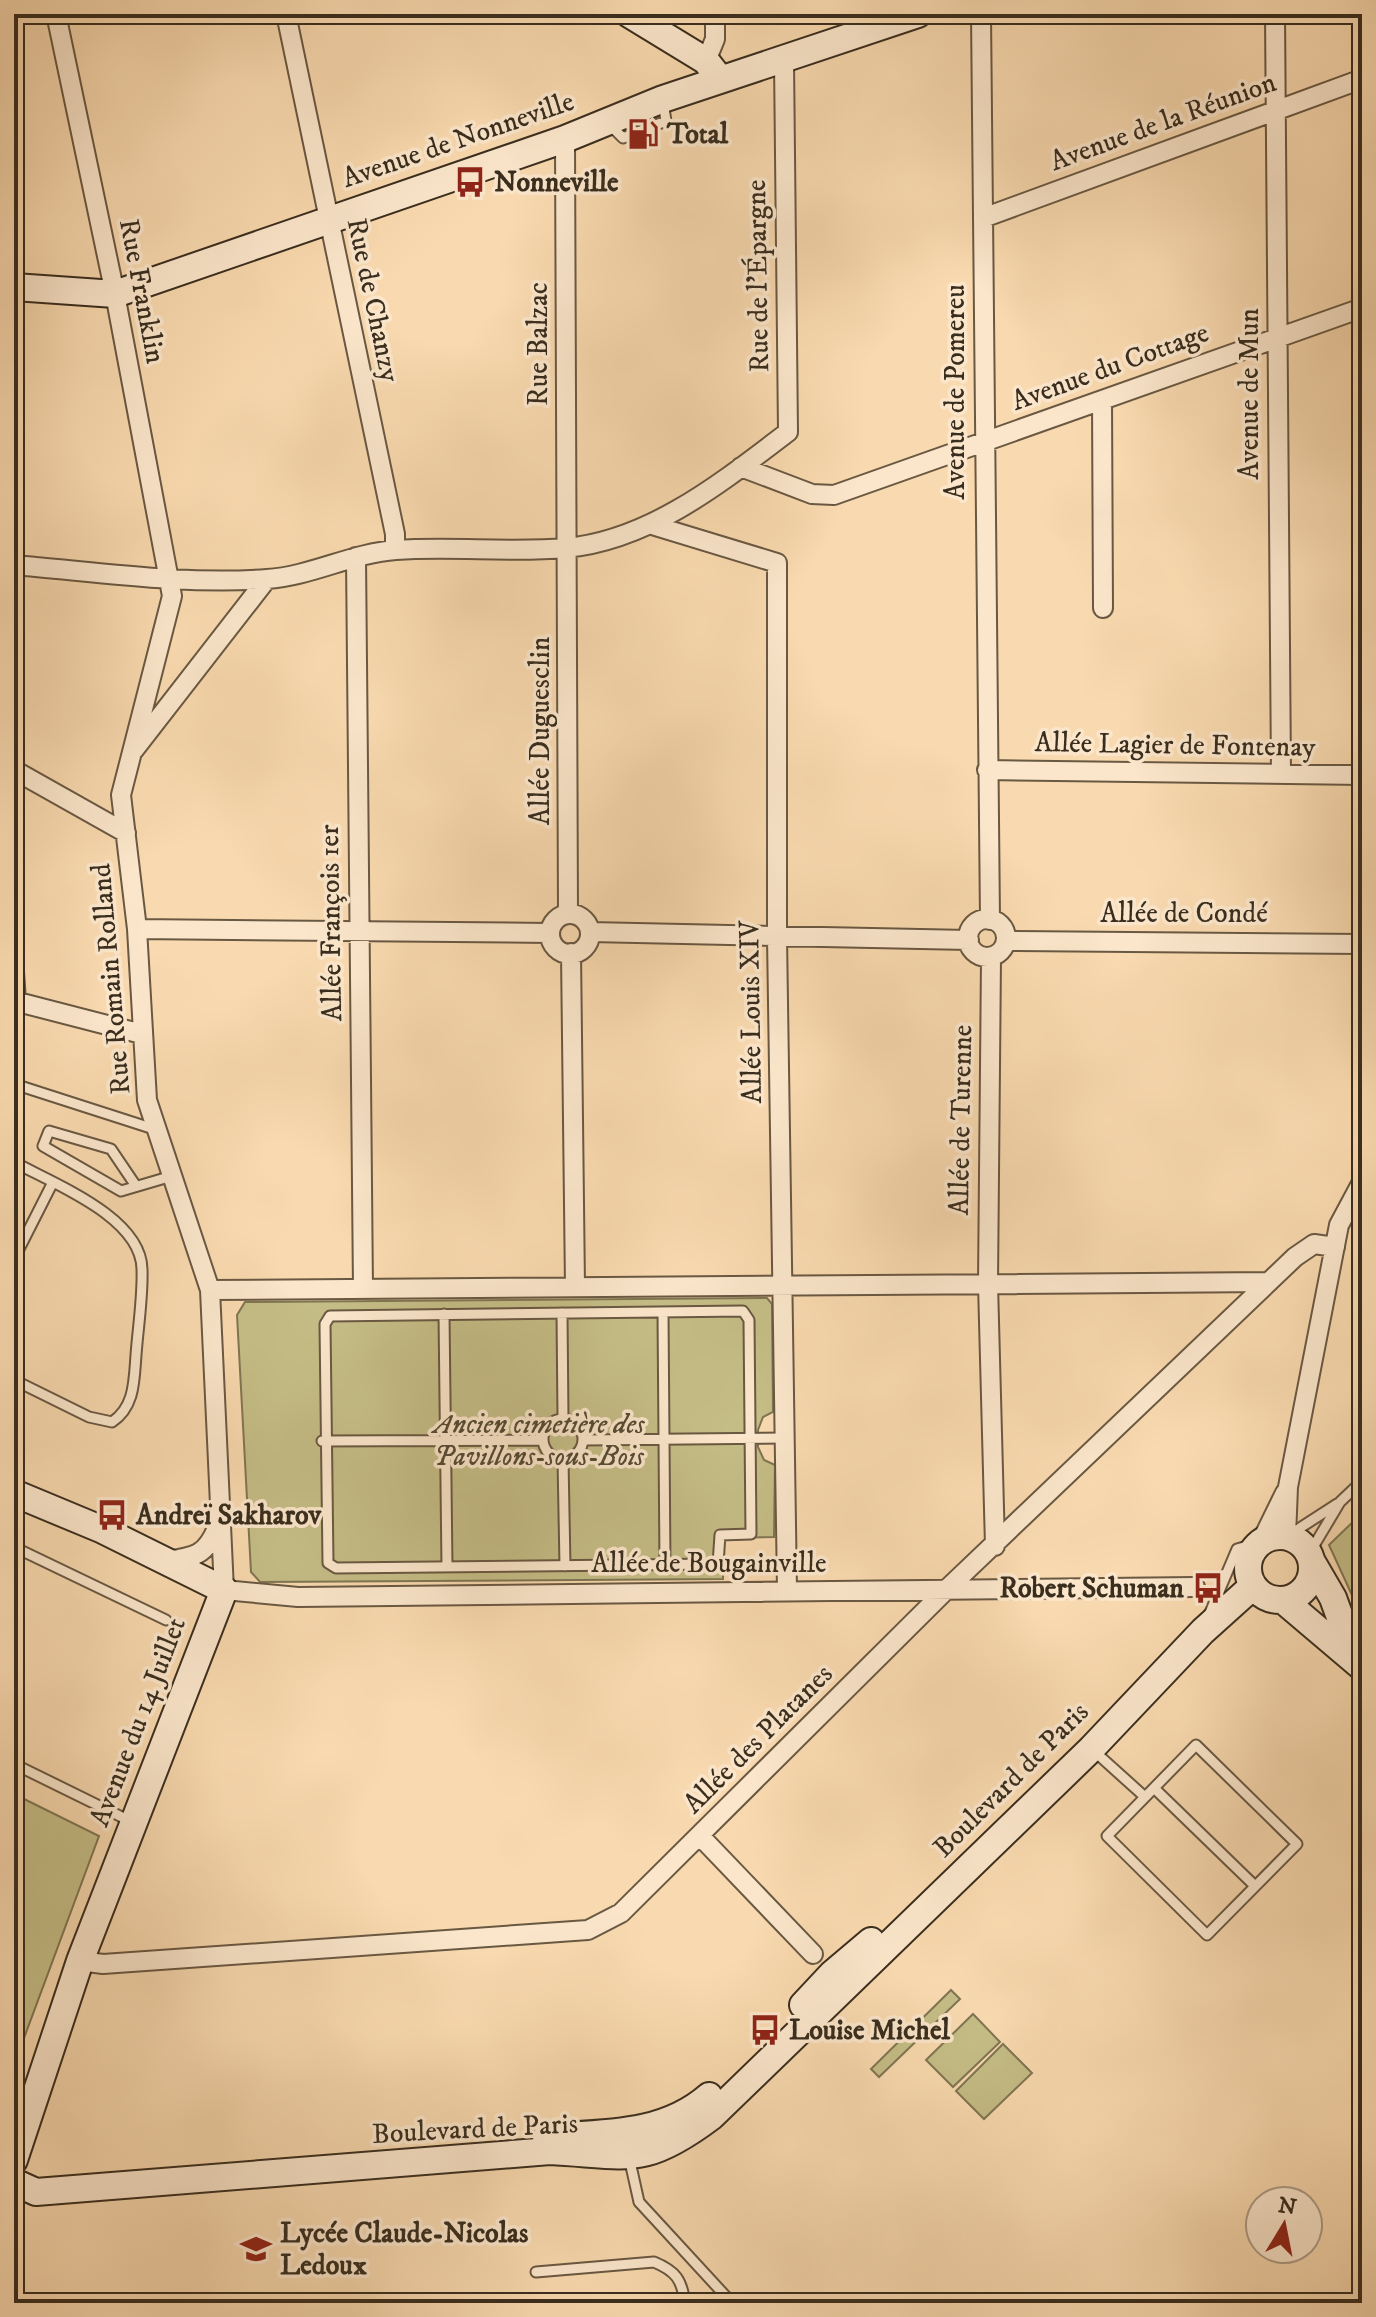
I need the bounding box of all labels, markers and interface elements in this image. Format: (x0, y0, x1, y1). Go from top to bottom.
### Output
street label: Avenue de la Réunion (1045, 65, 1281, 179)
street label: Avenue de Nonneville (338, 85, 578, 195)
fuel station icon: Total (626, 117, 660, 151)
place label: Total (666, 117, 729, 152)
bus stop icon: Nonneville (453, 165, 487, 199)
place label: Nonneville (494, 165, 619, 199)
street label: Rue de l'Épargne (739, 179, 777, 373)
street label: Rue de Chanzy (339, 215, 408, 386)
street label: Rue Franklin (111, 216, 173, 367)
street label: Rue Balzac (521, 282, 556, 406)
street label: Avenue de Pomereu (938, 284, 973, 500)
street label: Avenue de Mun (1232, 308, 1267, 480)
street label: Avenue du Cottage (1007, 315, 1213, 419)
street label: Allée Duguesclin (523, 636, 558, 825)
street label: Allée Lagier de Fontenay (1034, 725, 1316, 765)
street label: Allée François 1er (312, 824, 350, 1022)
street label: Rue Romain Rolland (83, 862, 139, 1096)
street label: Allée de Condé (1100, 896, 1268, 931)
street label: Allée Louis XIV (732, 919, 770, 1104)
street label: Allée de Turenne (942, 1024, 980, 1216)
park label: Ancien cimetière des Pavillons-sous-Bois (431, 1407, 645, 1474)
bus stop icon: Andreï Sakharov (95, 1498, 129, 1532)
place label: Andreï Sakharov (135, 1498, 322, 1533)
street label: Allée de Bougainville (591, 1546, 827, 1581)
place label: Robert Schuman (999, 1571, 1184, 1606)
bus stop icon: Robert Schuman (1191, 1571, 1225, 1605)
street label: Avenue du 14 Juillet (82, 1612, 194, 1832)
street label: Allée des Platanes (676, 1657, 840, 1821)
street label: Boulevard de Paris (926, 1695, 1096, 1865)
bus stop icon: Louise Michel (748, 2013, 782, 2047)
place label: Louise Michel (789, 2013, 951, 2048)
street label: Boulevard de Paris (371, 2106, 579, 2152)
north arrow (1244, 2185, 1324, 2265)
text: N (1276, 2192, 1298, 2222)
place label: Lycée Claude-Nicolas Ledoux (280, 2216, 529, 2283)
school or university icon: Lycée Claude-Nicolas Ledoux (239, 2232, 273, 2266)

